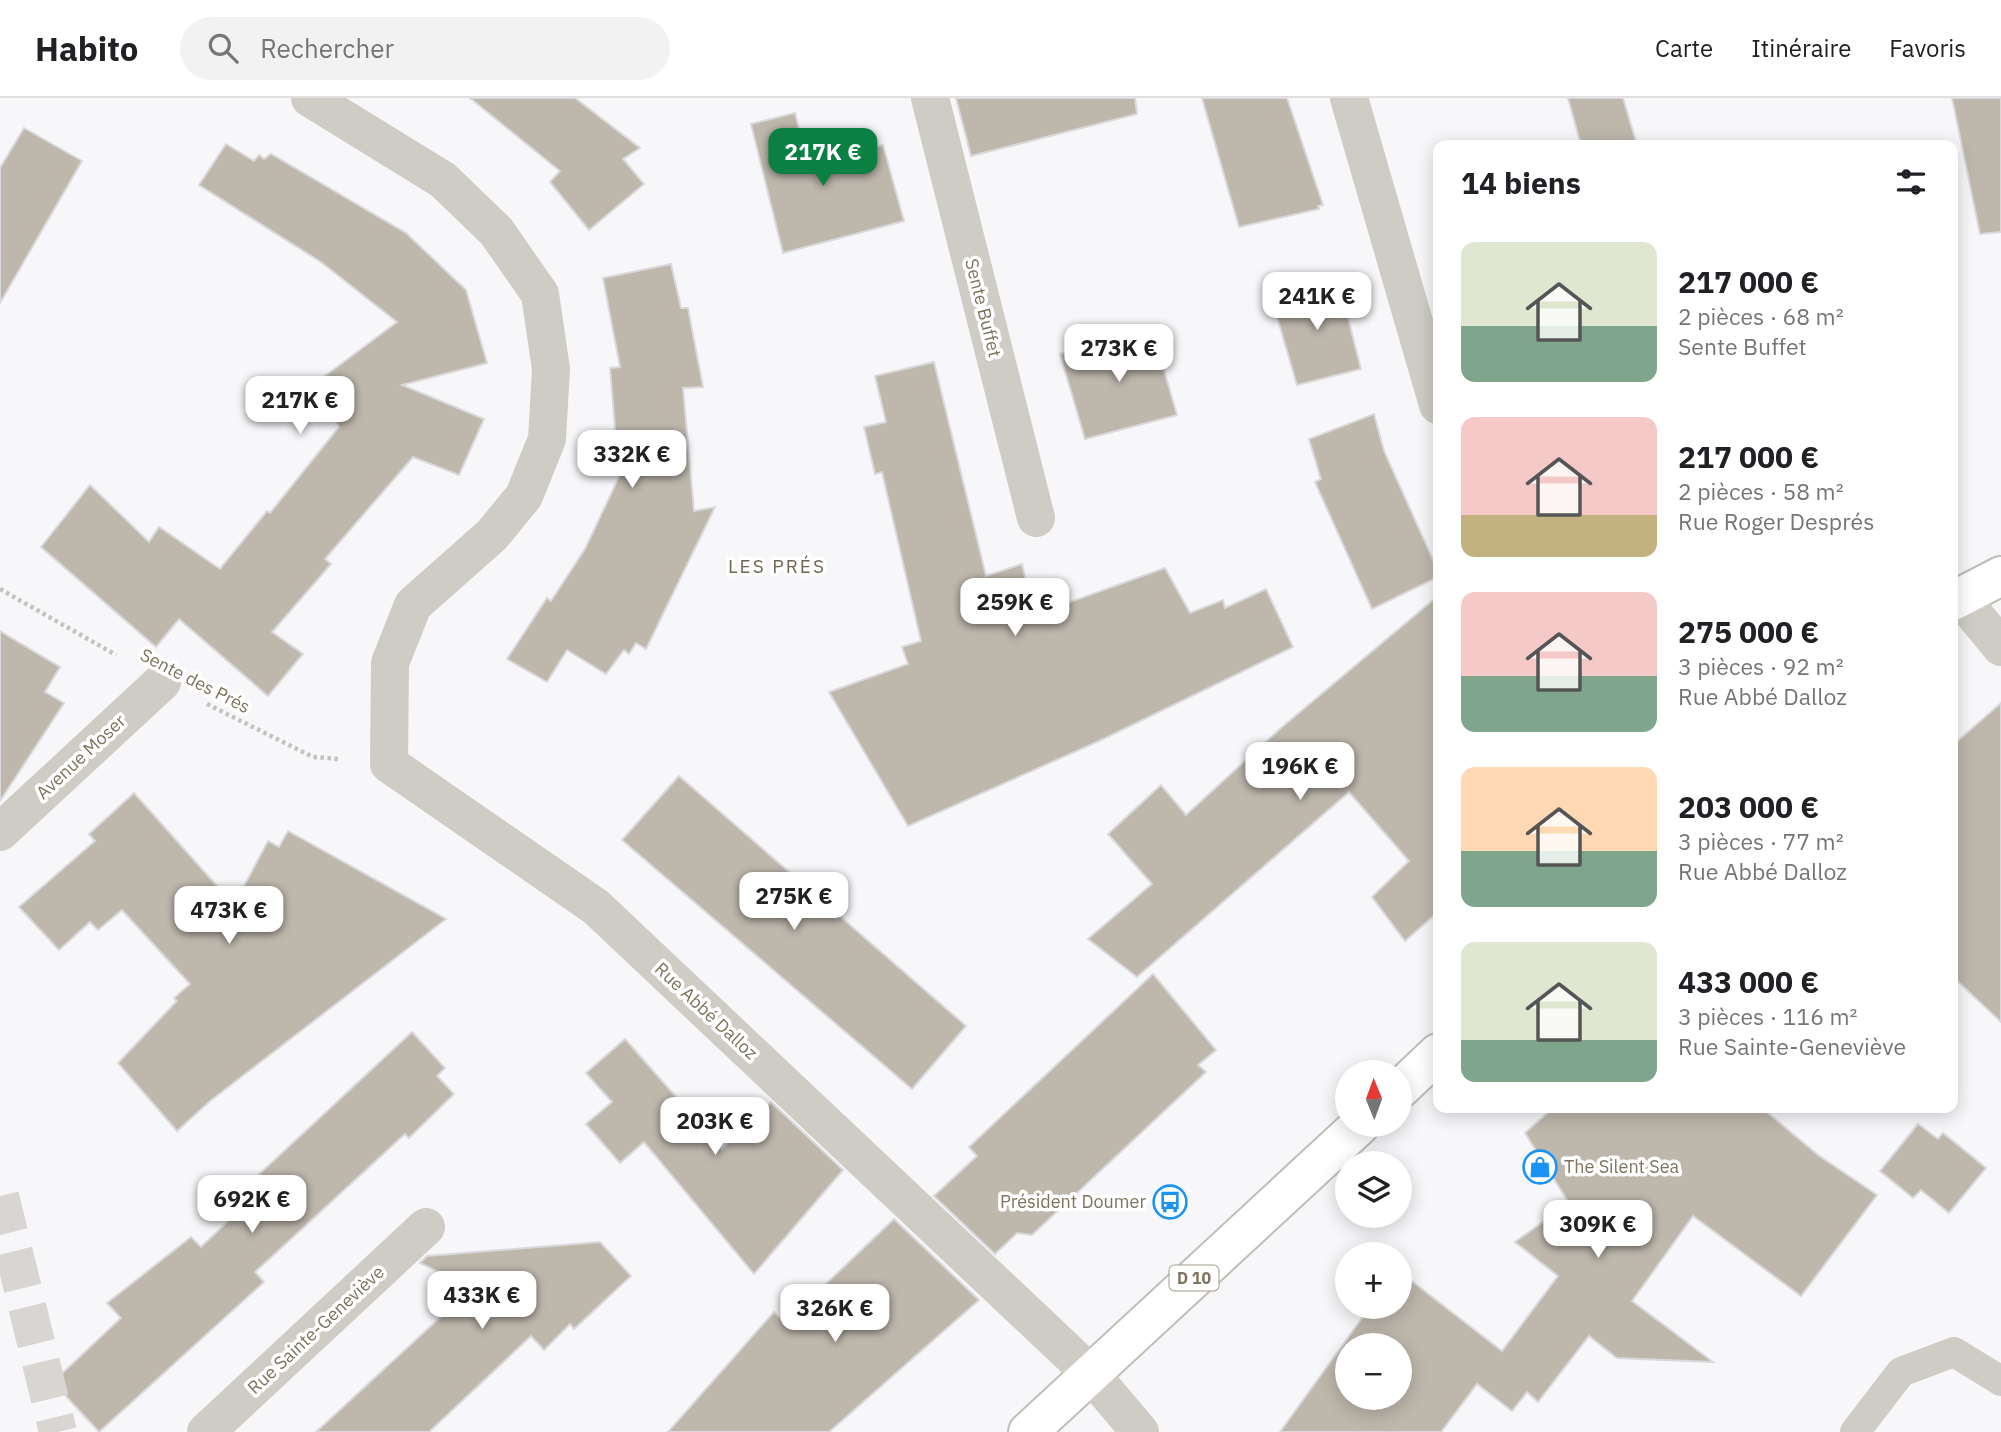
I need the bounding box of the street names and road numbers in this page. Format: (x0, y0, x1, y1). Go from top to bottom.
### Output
street label: Sente Buffet (960, 256, 1007, 360)
street label: Sente des Prés (136, 643, 254, 718)
street label: Avenue Moser (31, 709, 131, 804)
street label: Rue Abbé Dalloz (650, 957, 763, 1064)
street label: Rue Sainte-Geneviève (243, 1260, 389, 1399)
road number: D 10 (1170, 1266, 1218, 1290)

